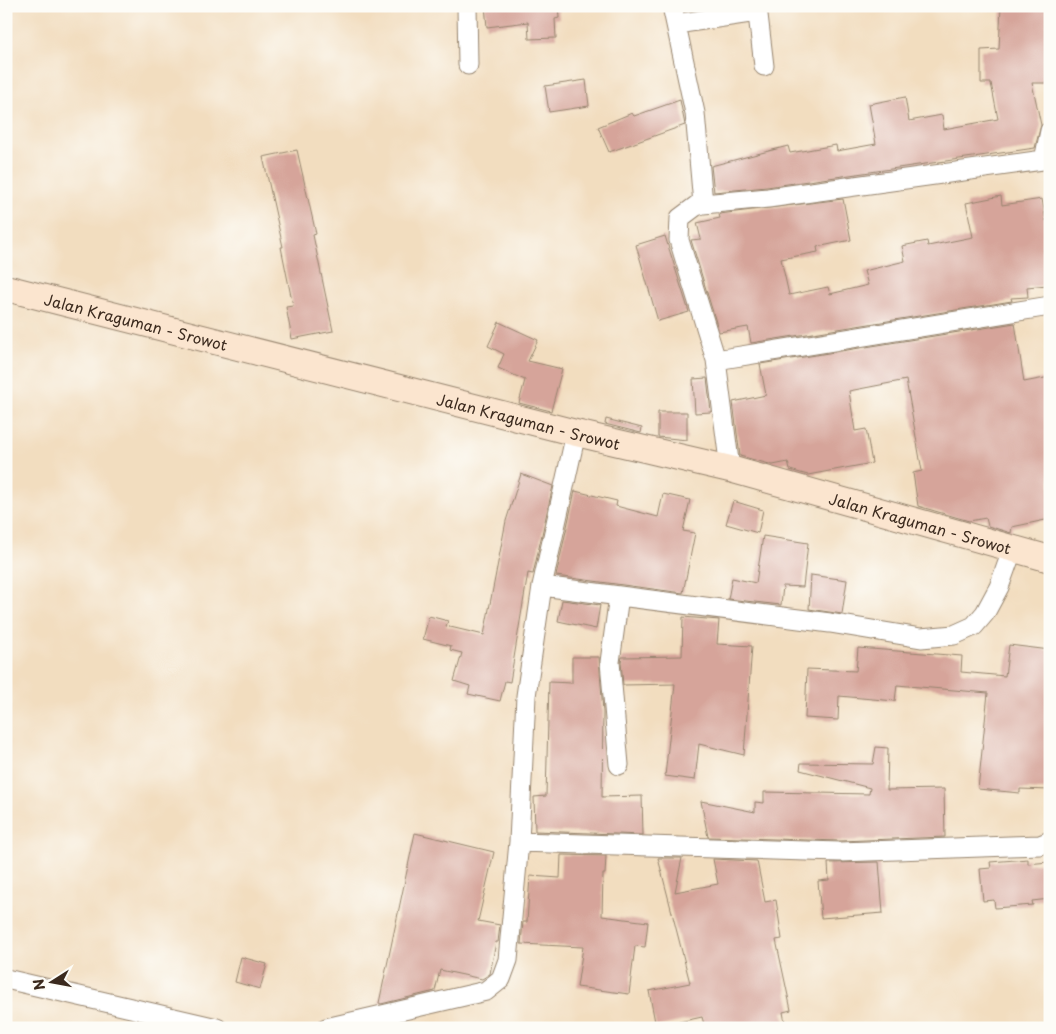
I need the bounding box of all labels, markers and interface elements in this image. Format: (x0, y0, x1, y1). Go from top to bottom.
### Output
street label: Jalan Kraguman - Srowot (42, 287, 230, 355)
street label: Jalan Kraguman - Srowot (434, 387, 622, 454)
street label: Jalan Kraguman - Srowot (827, 486, 1014, 559)
north arrow (28, 956, 78, 1006)
text: N (27, 977, 50, 992)

